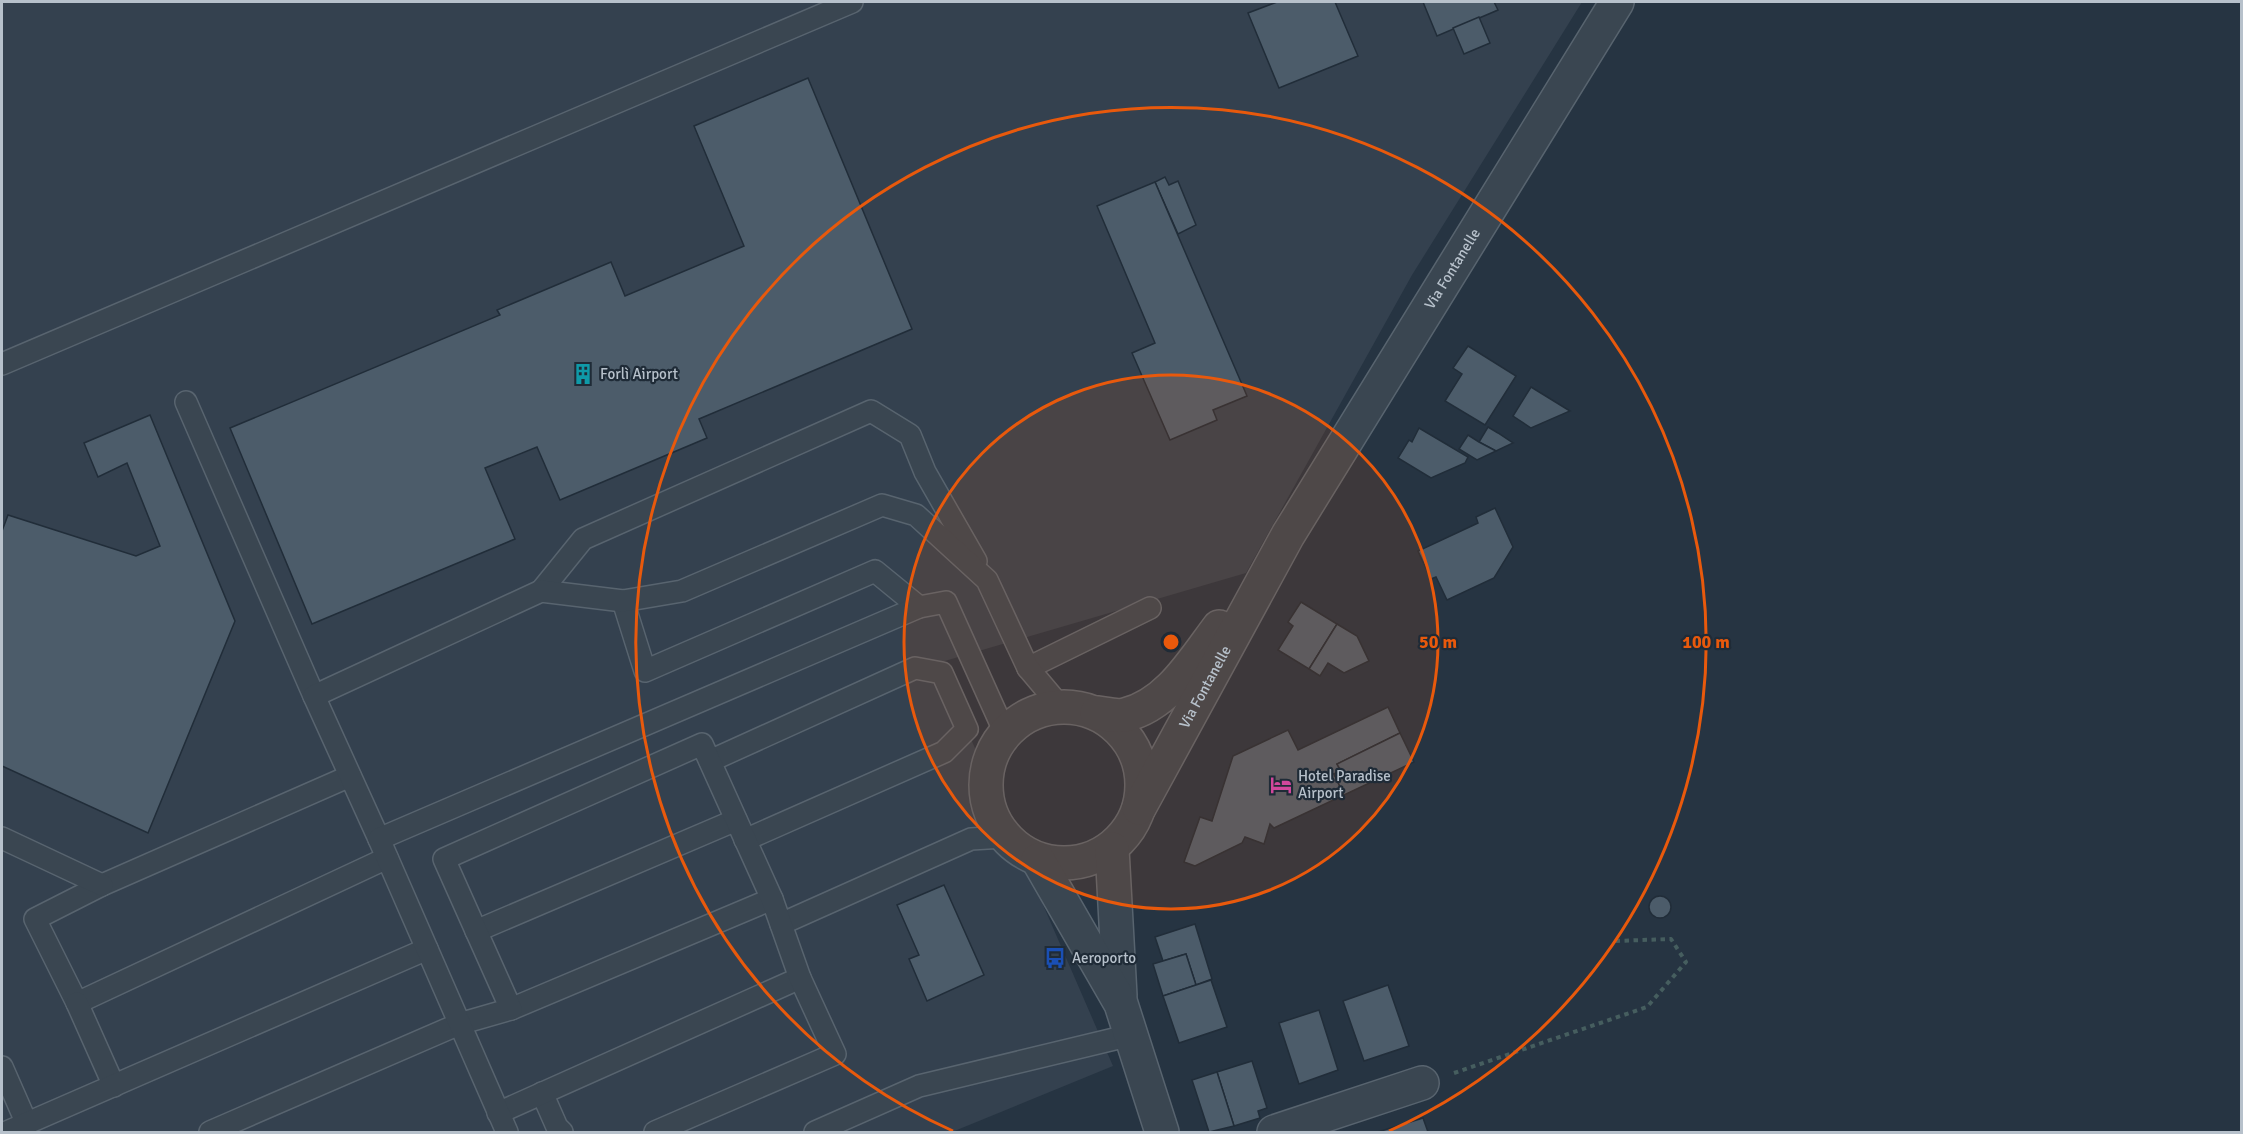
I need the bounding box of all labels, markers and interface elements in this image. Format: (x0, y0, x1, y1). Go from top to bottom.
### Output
street label: Via Fontanelle (1421, 225, 1484, 312)
building icon: Forlì Airport (571, 362, 595, 386)
place label: Forlì Airport (600, 365, 678, 383)
text: 50 m (1419, 631, 1457, 653)
text: 100 m (1682, 631, 1730, 653)
centre of rings (1161, 632, 1181, 652)
street label: Via Fontanelle (1175, 642, 1235, 731)
place label: Hotel Paradise Airport (1298, 767, 1391, 802)
hotel icon: Hotel Paradise Airport (1269, 773, 1293, 797)
bus stop icon: Aeroporto (1043, 946, 1067, 970)
place label: Aeroporto (1072, 949, 1136, 967)

